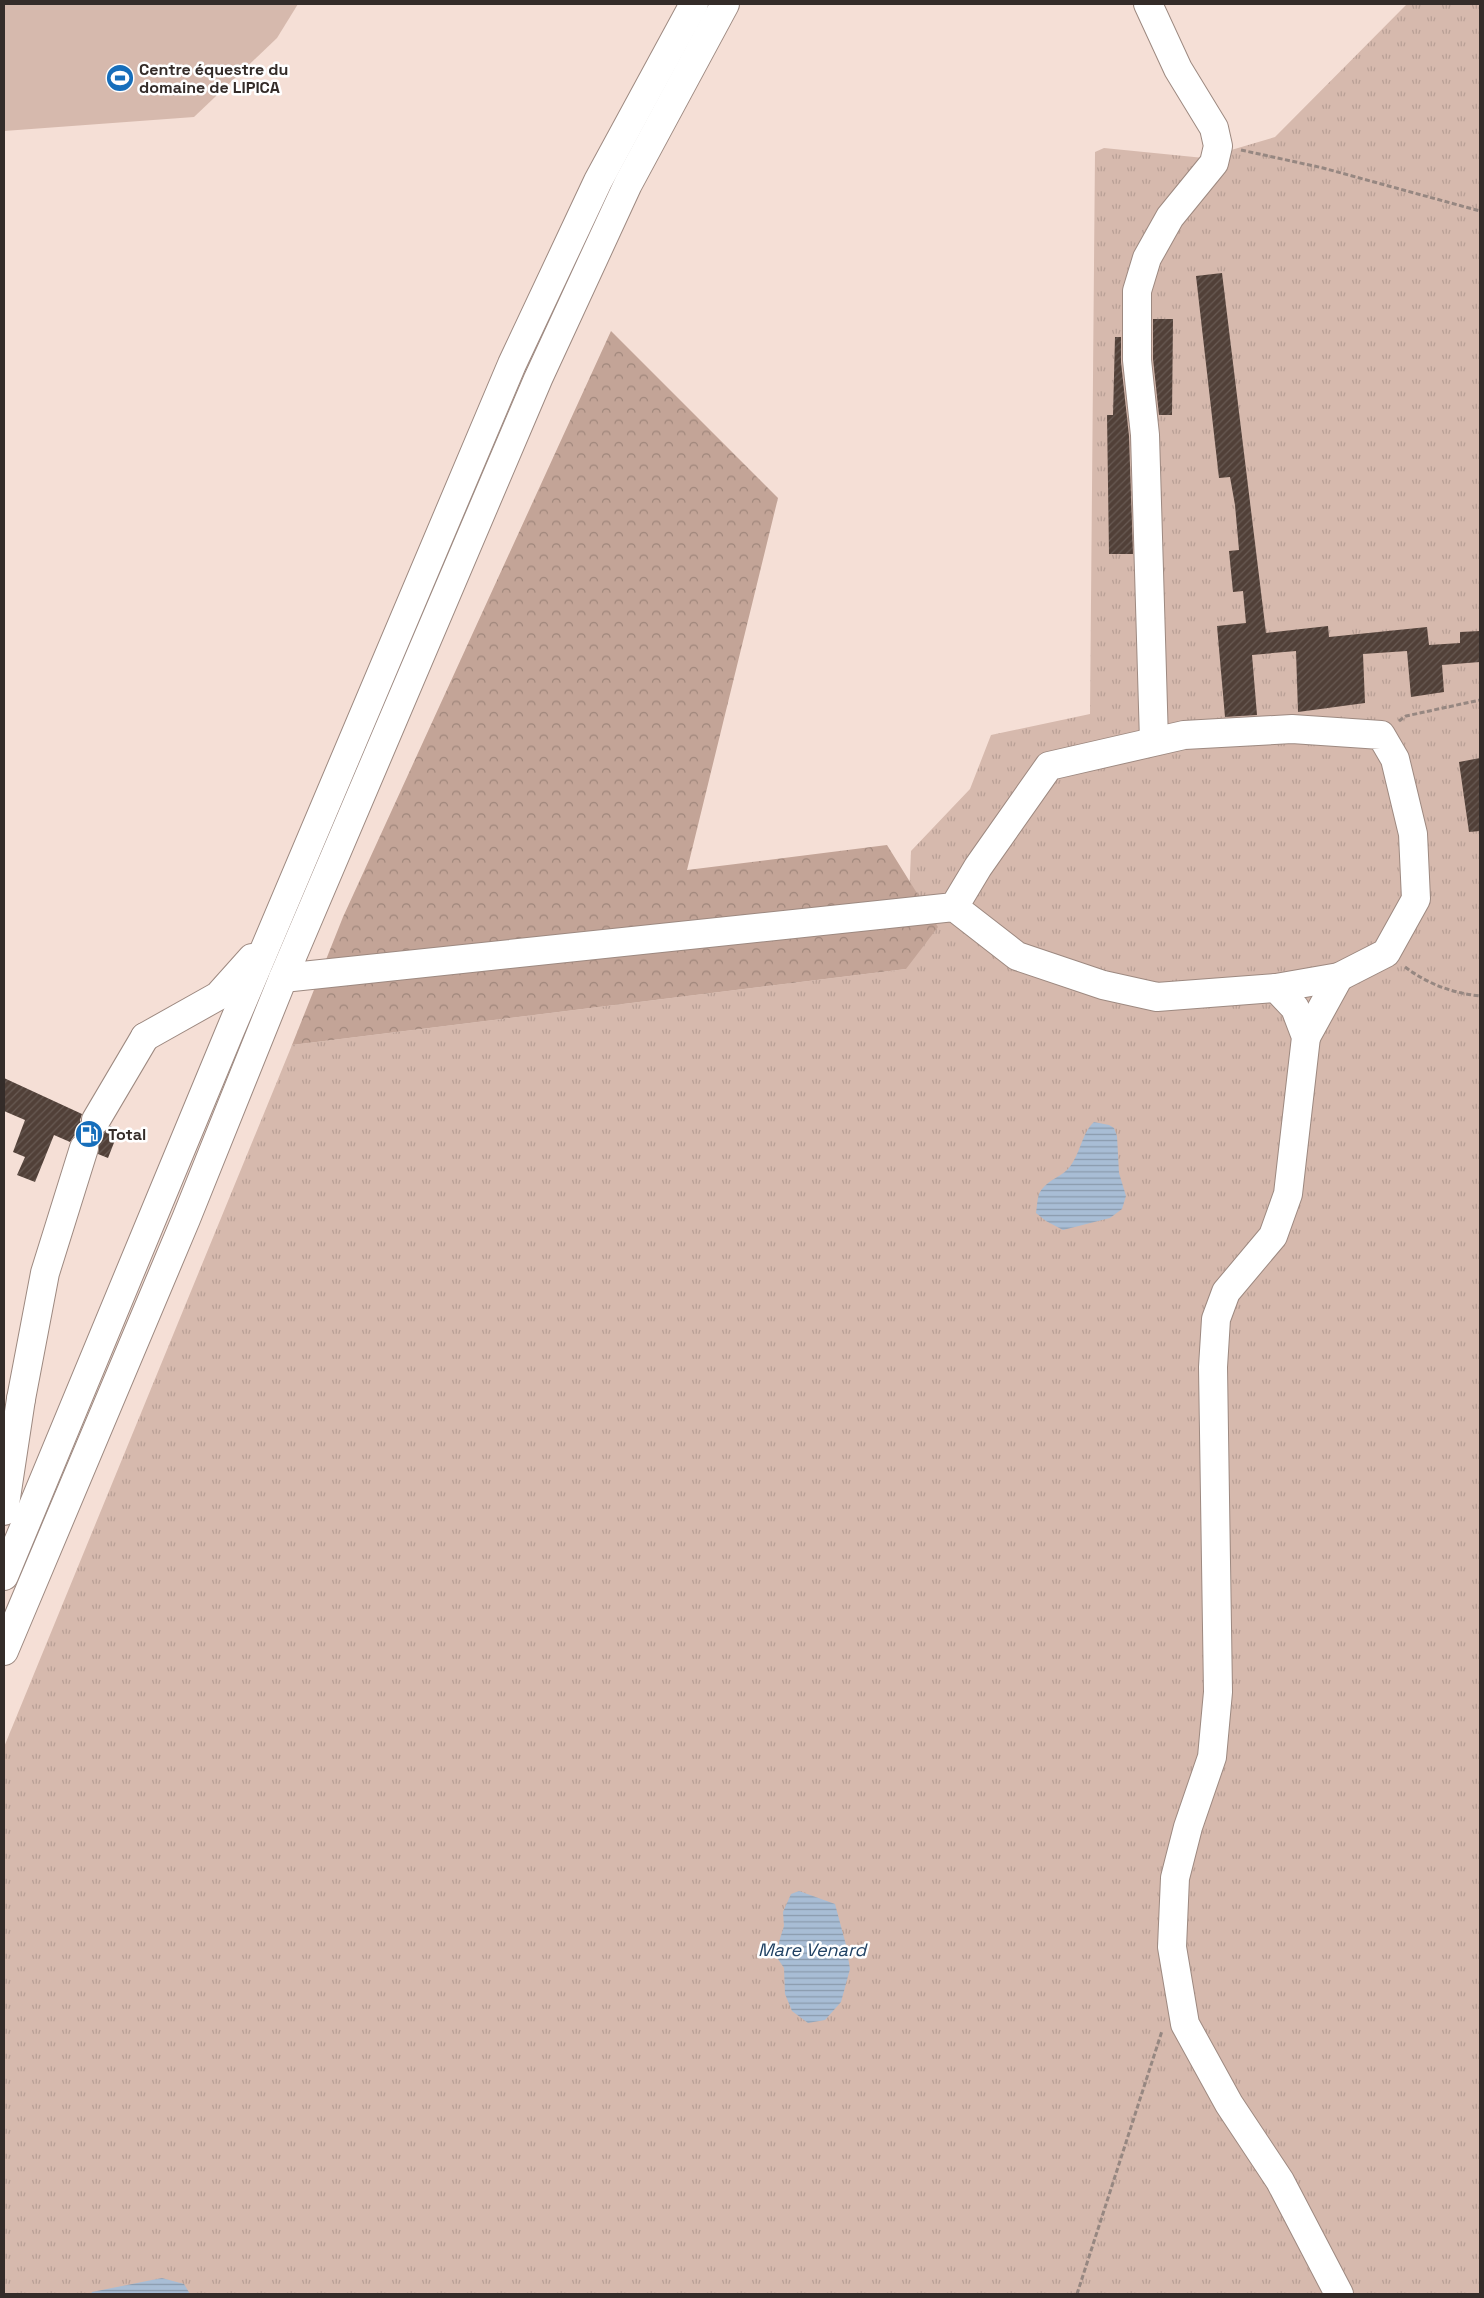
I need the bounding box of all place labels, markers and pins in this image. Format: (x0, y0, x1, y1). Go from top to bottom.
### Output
place label: Centre équestre du domaine de LIPICA (139, 59, 288, 98)
sports icon: Centre équestre du domaine de LIPICA (105, 63, 135, 93)
fuel station icon: Total (74, 1119, 104, 1149)
place label: Total (108, 1124, 146, 1145)

